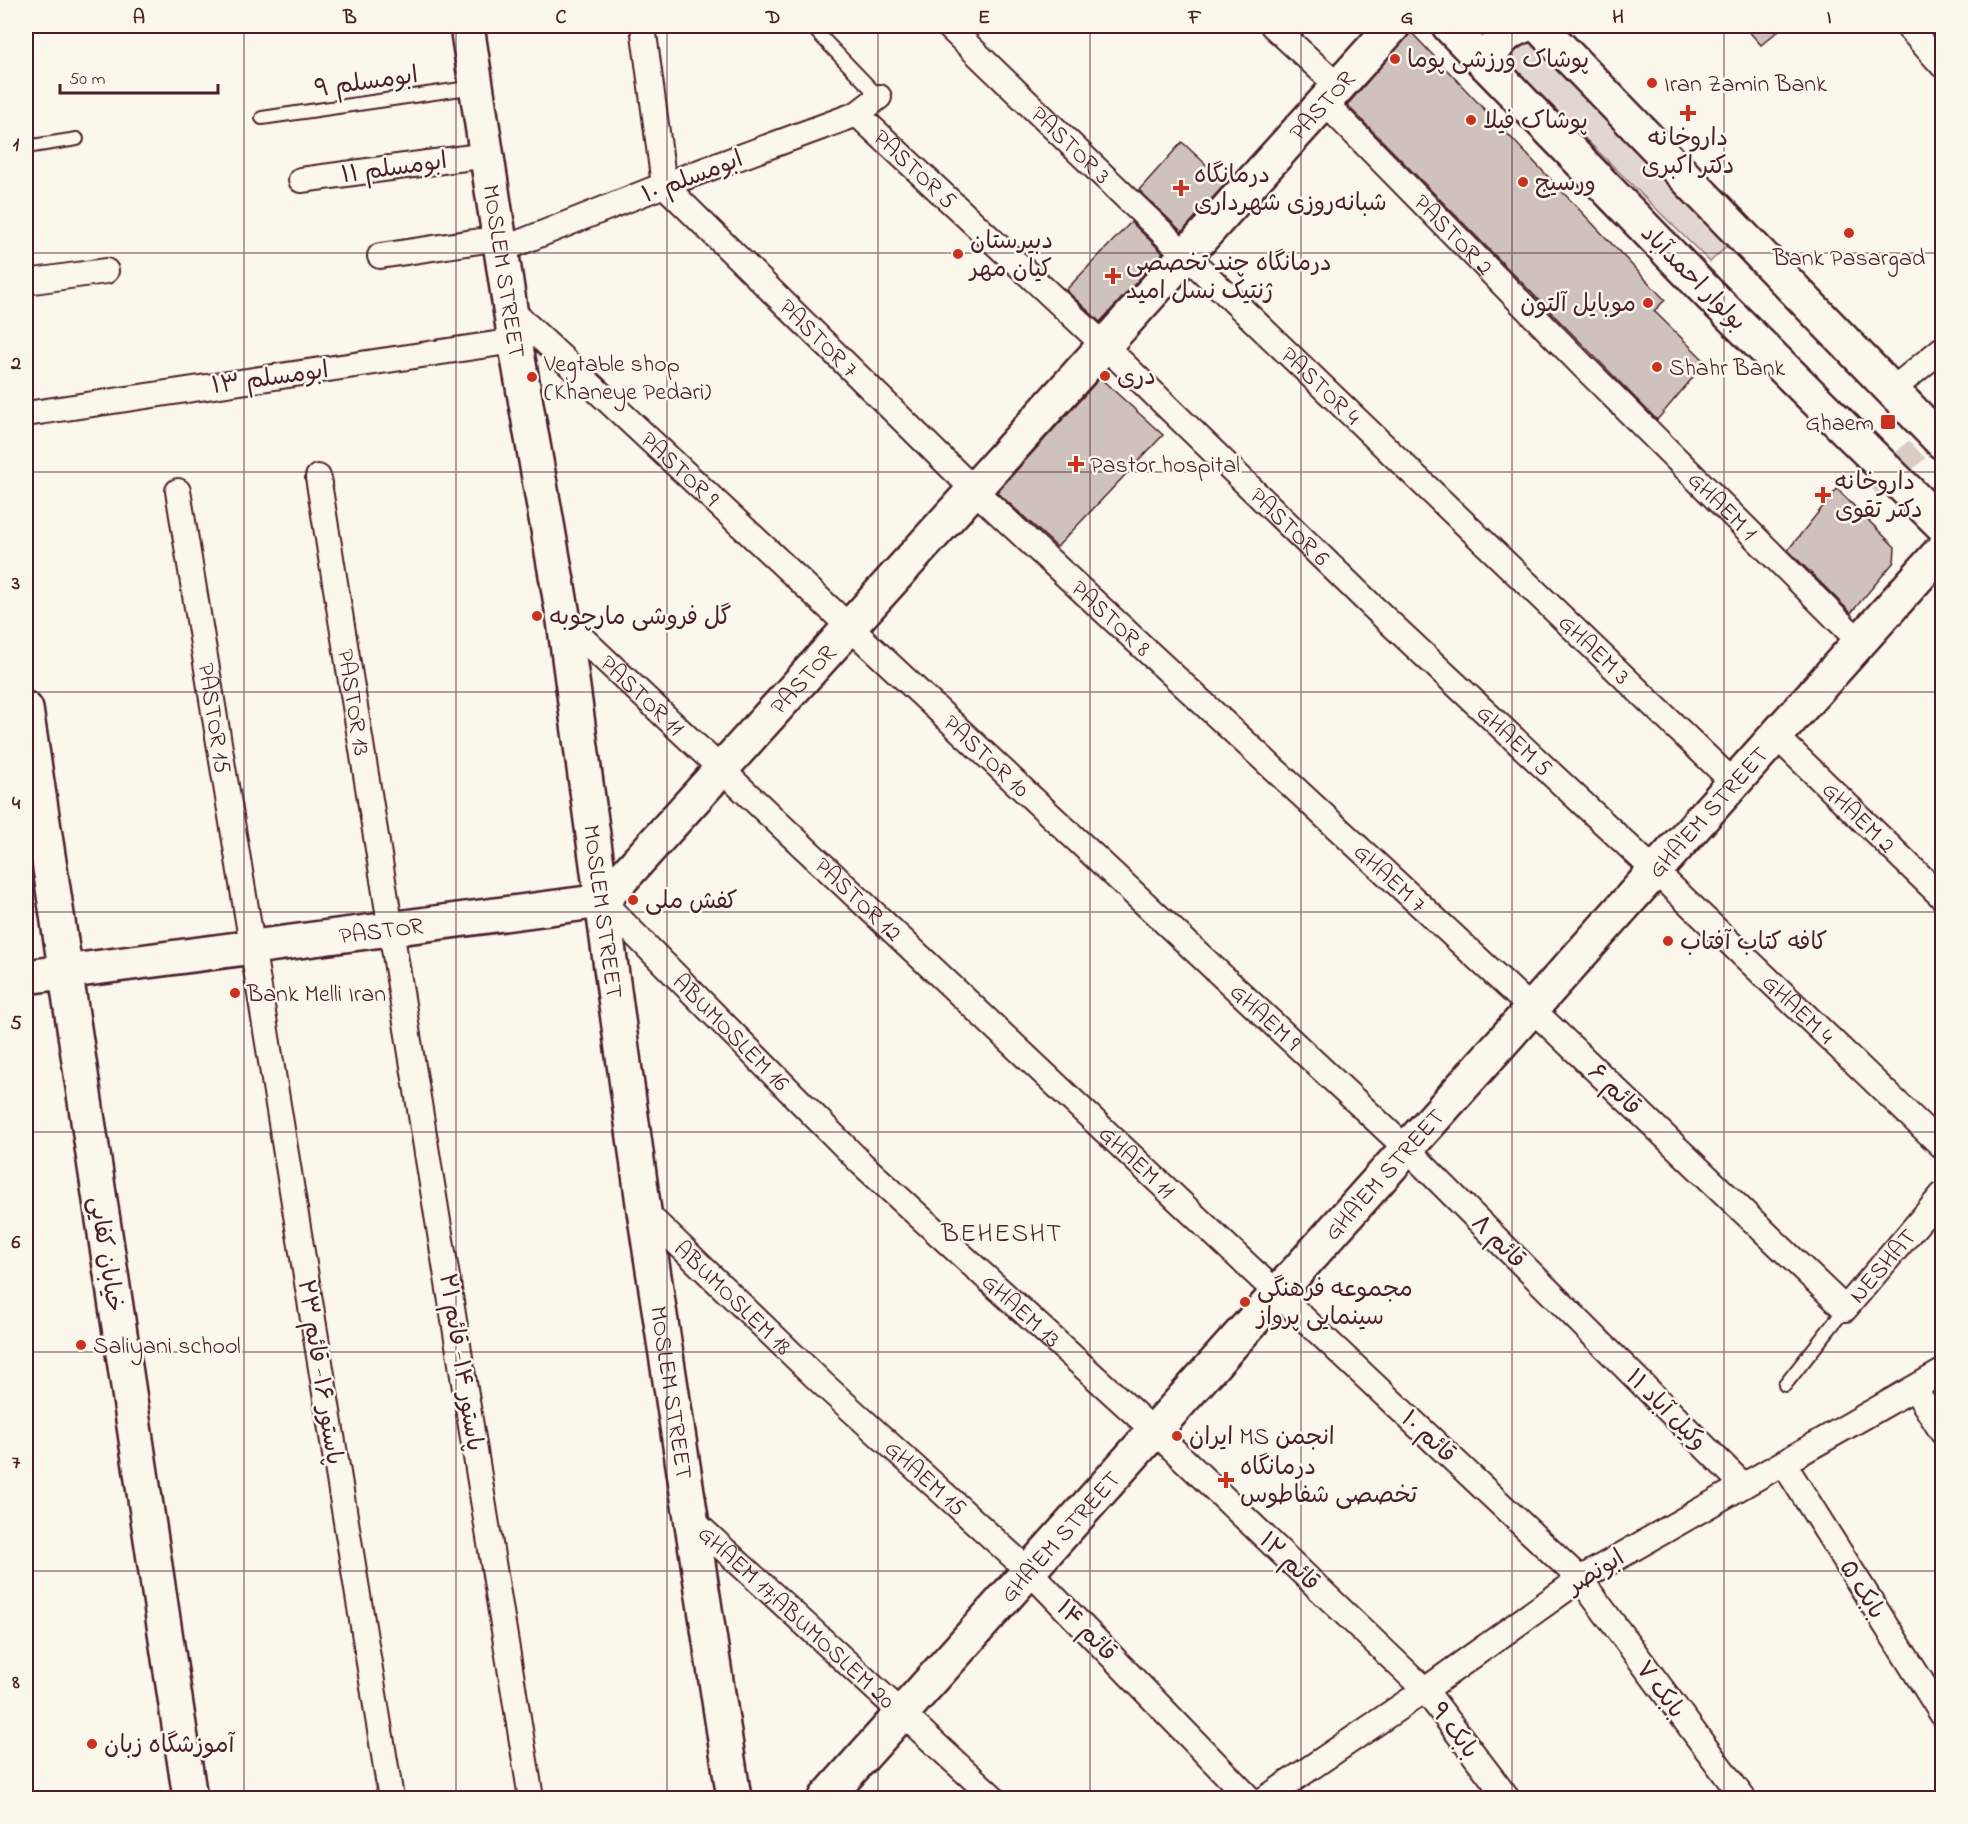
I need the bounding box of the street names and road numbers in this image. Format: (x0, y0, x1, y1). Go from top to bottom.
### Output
street label: ابومسلم ۹ (312, 59, 420, 108)
street label: PASTOR (1282, 63, 1365, 150)
street label: PASTOR 3 (1021, 99, 1118, 194)
street label: PASTOR 5 (864, 122, 964, 219)
street label: ابومسلم ۱۰ (637, 143, 749, 214)
street label: ابومسلم ۱۱ (339, 145, 450, 194)
street label: MOSLEM STREET (471, 182, 533, 361)
street label: PASTOR 2 (1404, 187, 1500, 285)
street label: بولوار احمدآباد (1631, 218, 1753, 340)
street label: PASTOR 7 (769, 292, 865, 387)
street label: PASTOR 4 (1271, 340, 1368, 434)
street label: ابومسلم ۱۳ (210, 354, 331, 405)
street label: PASTOR 9 (631, 424, 727, 517)
street label: GHAEM 1 (1678, 464, 1764, 550)
street label: PASTOR 6 (1240, 480, 1337, 576)
street label: PASTOR 8 (1062, 573, 1158, 666)
street label: GHAEM 3 (1549, 607, 1637, 694)
street label: PASTOR (763, 637, 846, 724)
street label: PASTOR 13 (326, 647, 378, 758)
street label: PASTOR 11 (591, 648, 691, 746)
street label: PASTOR 15 (186, 661, 239, 776)
street label: GHAEM 5 (1467, 697, 1559, 786)
street label: PASTOR 10 (934, 708, 1037, 807)
street label: GHA'EM STREET (1641, 739, 1779, 887)
street label: GHAEM 2 (1813, 774, 1902, 863)
street label: MOSLEM STREET (572, 823, 630, 1001)
street label: GHAEM 7 (1344, 836, 1433, 922)
street label: PASTOR 12 (805, 850, 909, 951)
street label: PASTOR (337, 910, 426, 955)
street label: ABUMOSLEM 16 (663, 967, 797, 1101)
street label: GHAEM 4 (1753, 967, 1841, 1054)
street label: GHAEM 9 (1221, 976, 1308, 1061)
street label: قائم ۶ (1579, 1057, 1648, 1125)
street label: GHA'EM STREET (1317, 1102, 1455, 1250)
street label: GHAEM 11 (1089, 1118, 1182, 1209)
street label: خیابان کفایی (78, 1194, 131, 1315)
street label: قائم ۸ (1462, 1208, 1532, 1278)
street label: NESHAT (1842, 1222, 1926, 1312)
street label: ABUMOSLEM 18 (664, 1233, 798, 1365)
street label: GHAEM 13 (972, 1266, 1067, 1357)
street label: پاستور ۱۴- قائم ۲۱ (428, 1271, 491, 1454)
street label: پاستور ۱۶- قائم ۲۳ (287, 1277, 350, 1468)
street label: MOSLEM STREET (639, 1304, 700, 1482)
street label: وکیل آباد ۱۱ (1617, 1362, 1714, 1459)
street label: قائم ۱۰ (1392, 1403, 1463, 1473)
street label: GHAEM 15 (875, 1433, 973, 1526)
street label: GHA'EM STREET (993, 1464, 1131, 1612)
street label: GHAEM 17;ABUMOSLEM 20 (689, 1518, 902, 1719)
street label: قائم ۱۲ (1250, 1525, 1327, 1601)
street label: ابونصر (1559, 1542, 1632, 1606)
street label: بابک ۵ (1829, 1554, 1893, 1627)
street label: قائم ۱۴ (1047, 1593, 1124, 1671)
street label: بابک ۷ (1626, 1654, 1692, 1727)
street label: بابک ۹ (1420, 1696, 1486, 1767)

